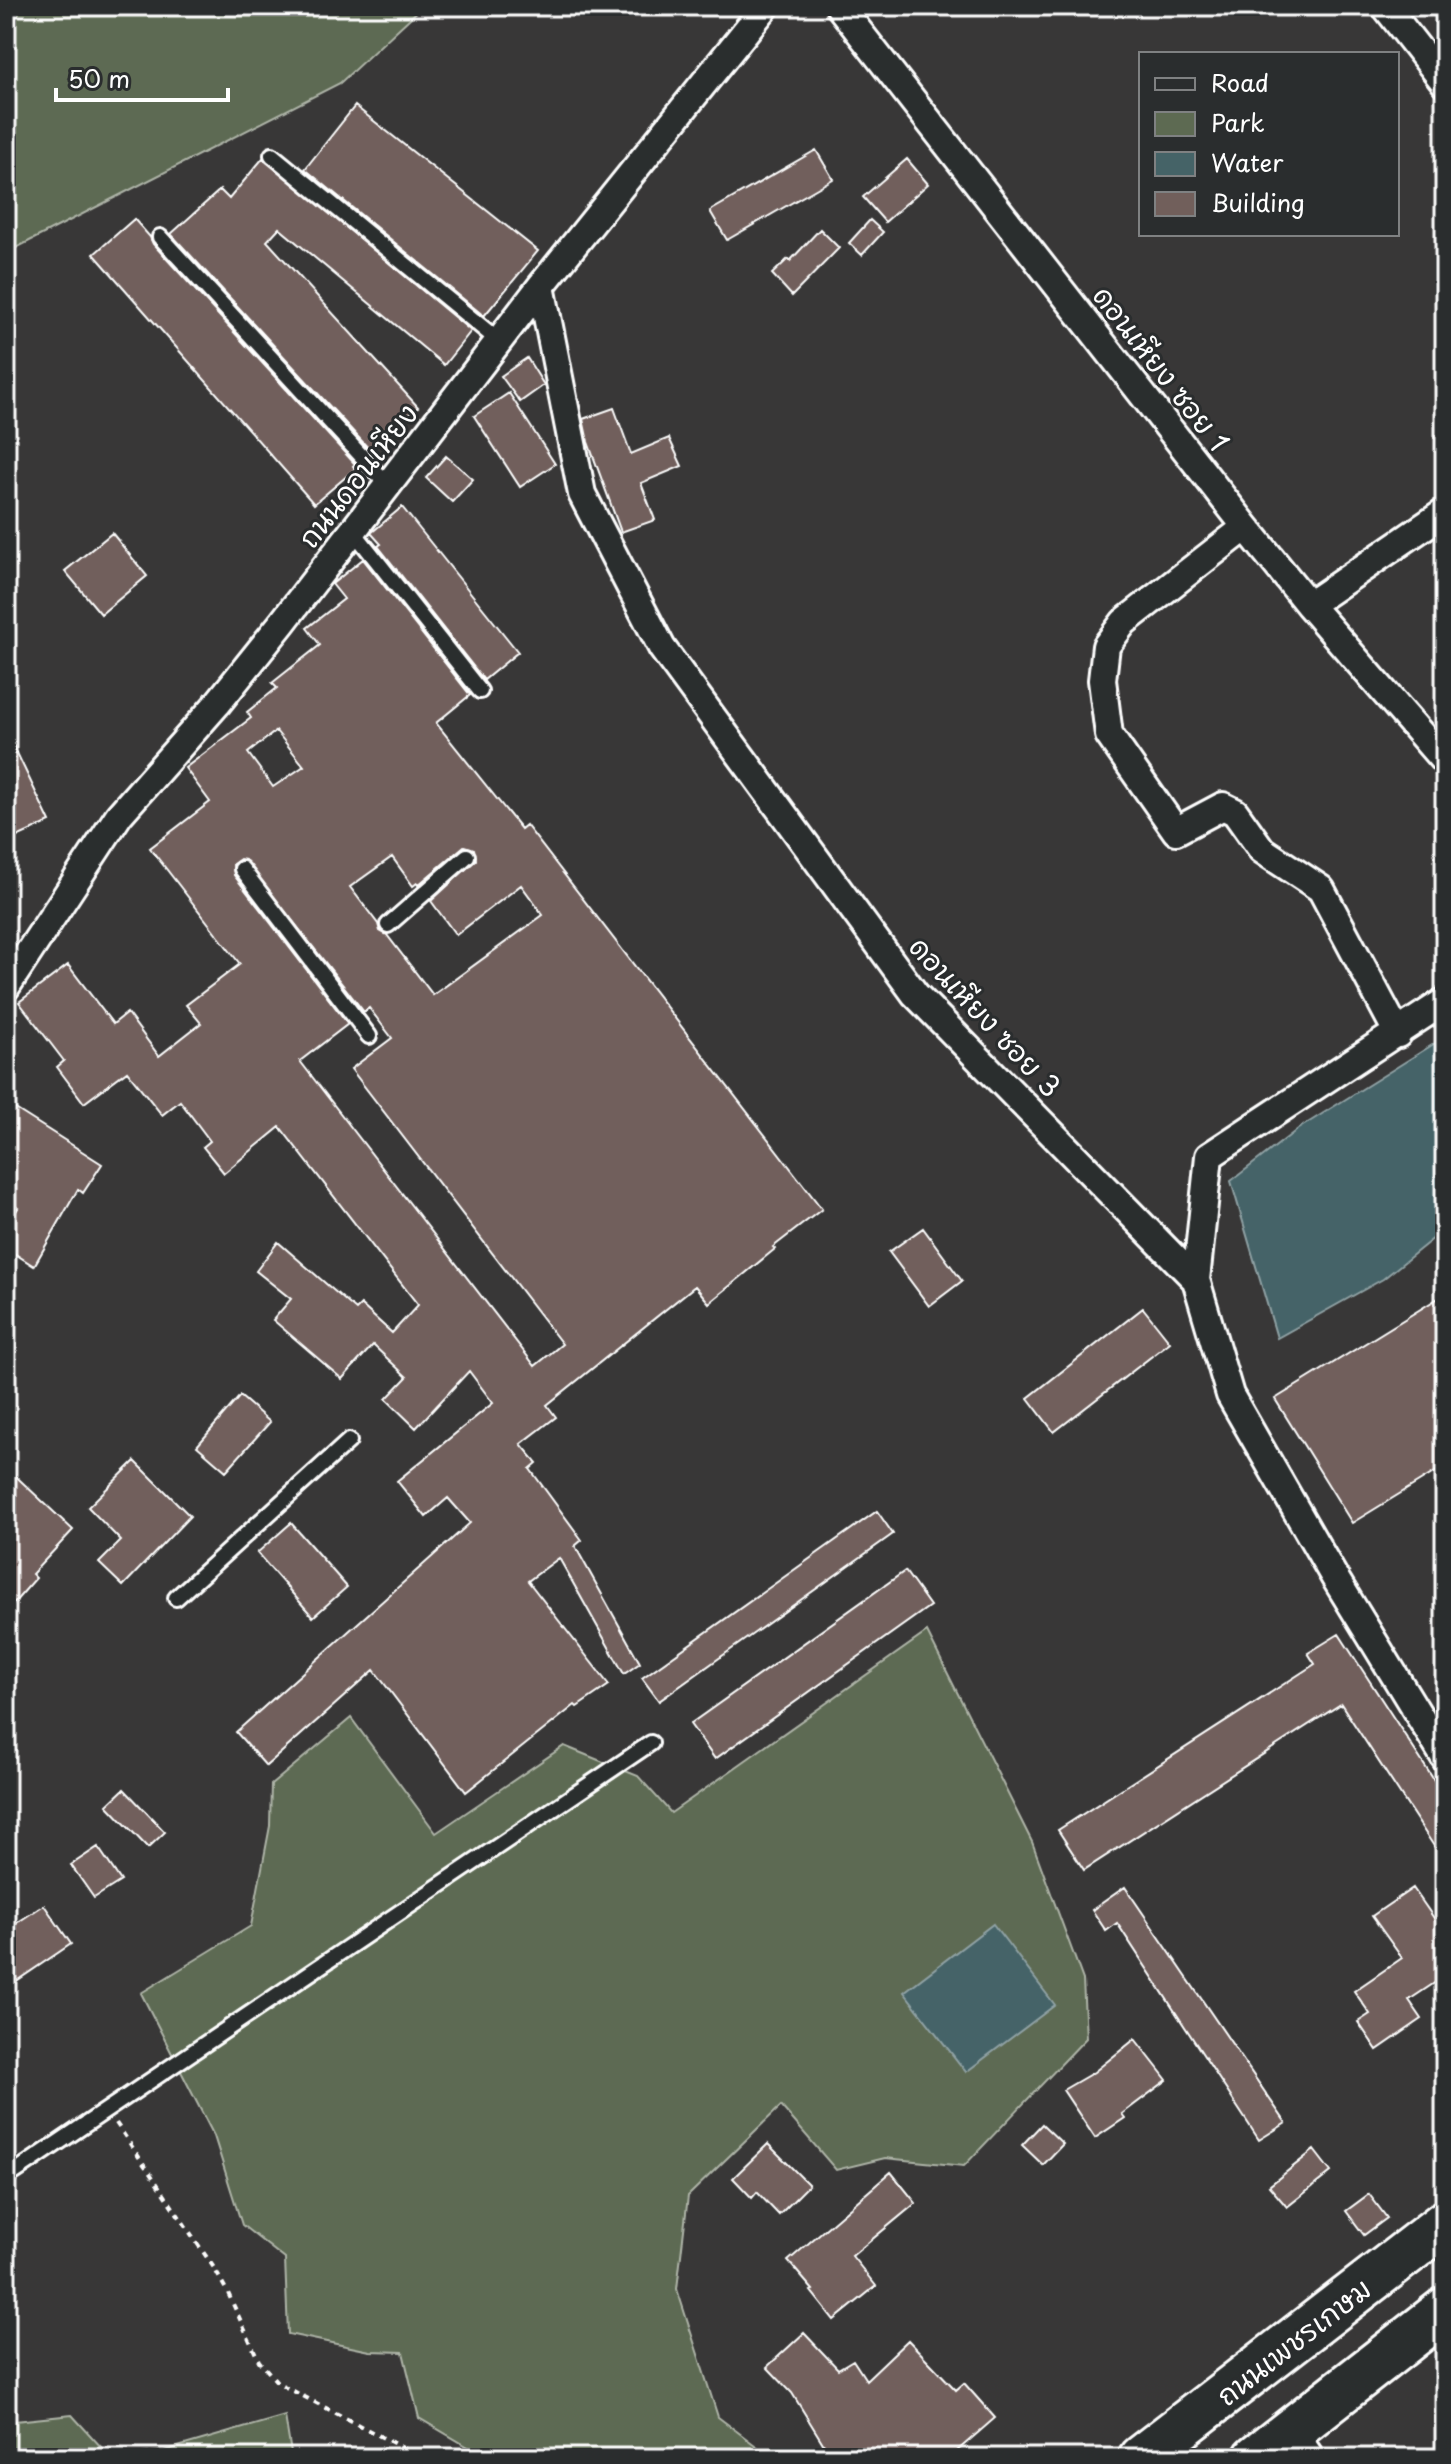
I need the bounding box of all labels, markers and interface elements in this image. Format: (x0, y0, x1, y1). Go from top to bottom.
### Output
scale bar (56, 52, 228, 102)
legend (1139, 52, 1399, 236)
text: 50 m (68, 60, 130, 96)
text: Road (1211, 64, 1269, 100)
text: Park (1211, 104, 1265, 140)
text: Water (1211, 144, 1284, 180)
text: Building (1211, 184, 1305, 220)
street label: ดอนเหียง ซอย 1 (1083, 276, 1241, 460)
street label: ถนนดอนเหียง (287, 393, 427, 557)
street label: ดอนเหียง ซอย 3 (900, 926, 1072, 1106)
street label: ถนนเพชรเกษม (1206, 2267, 1380, 2415)

